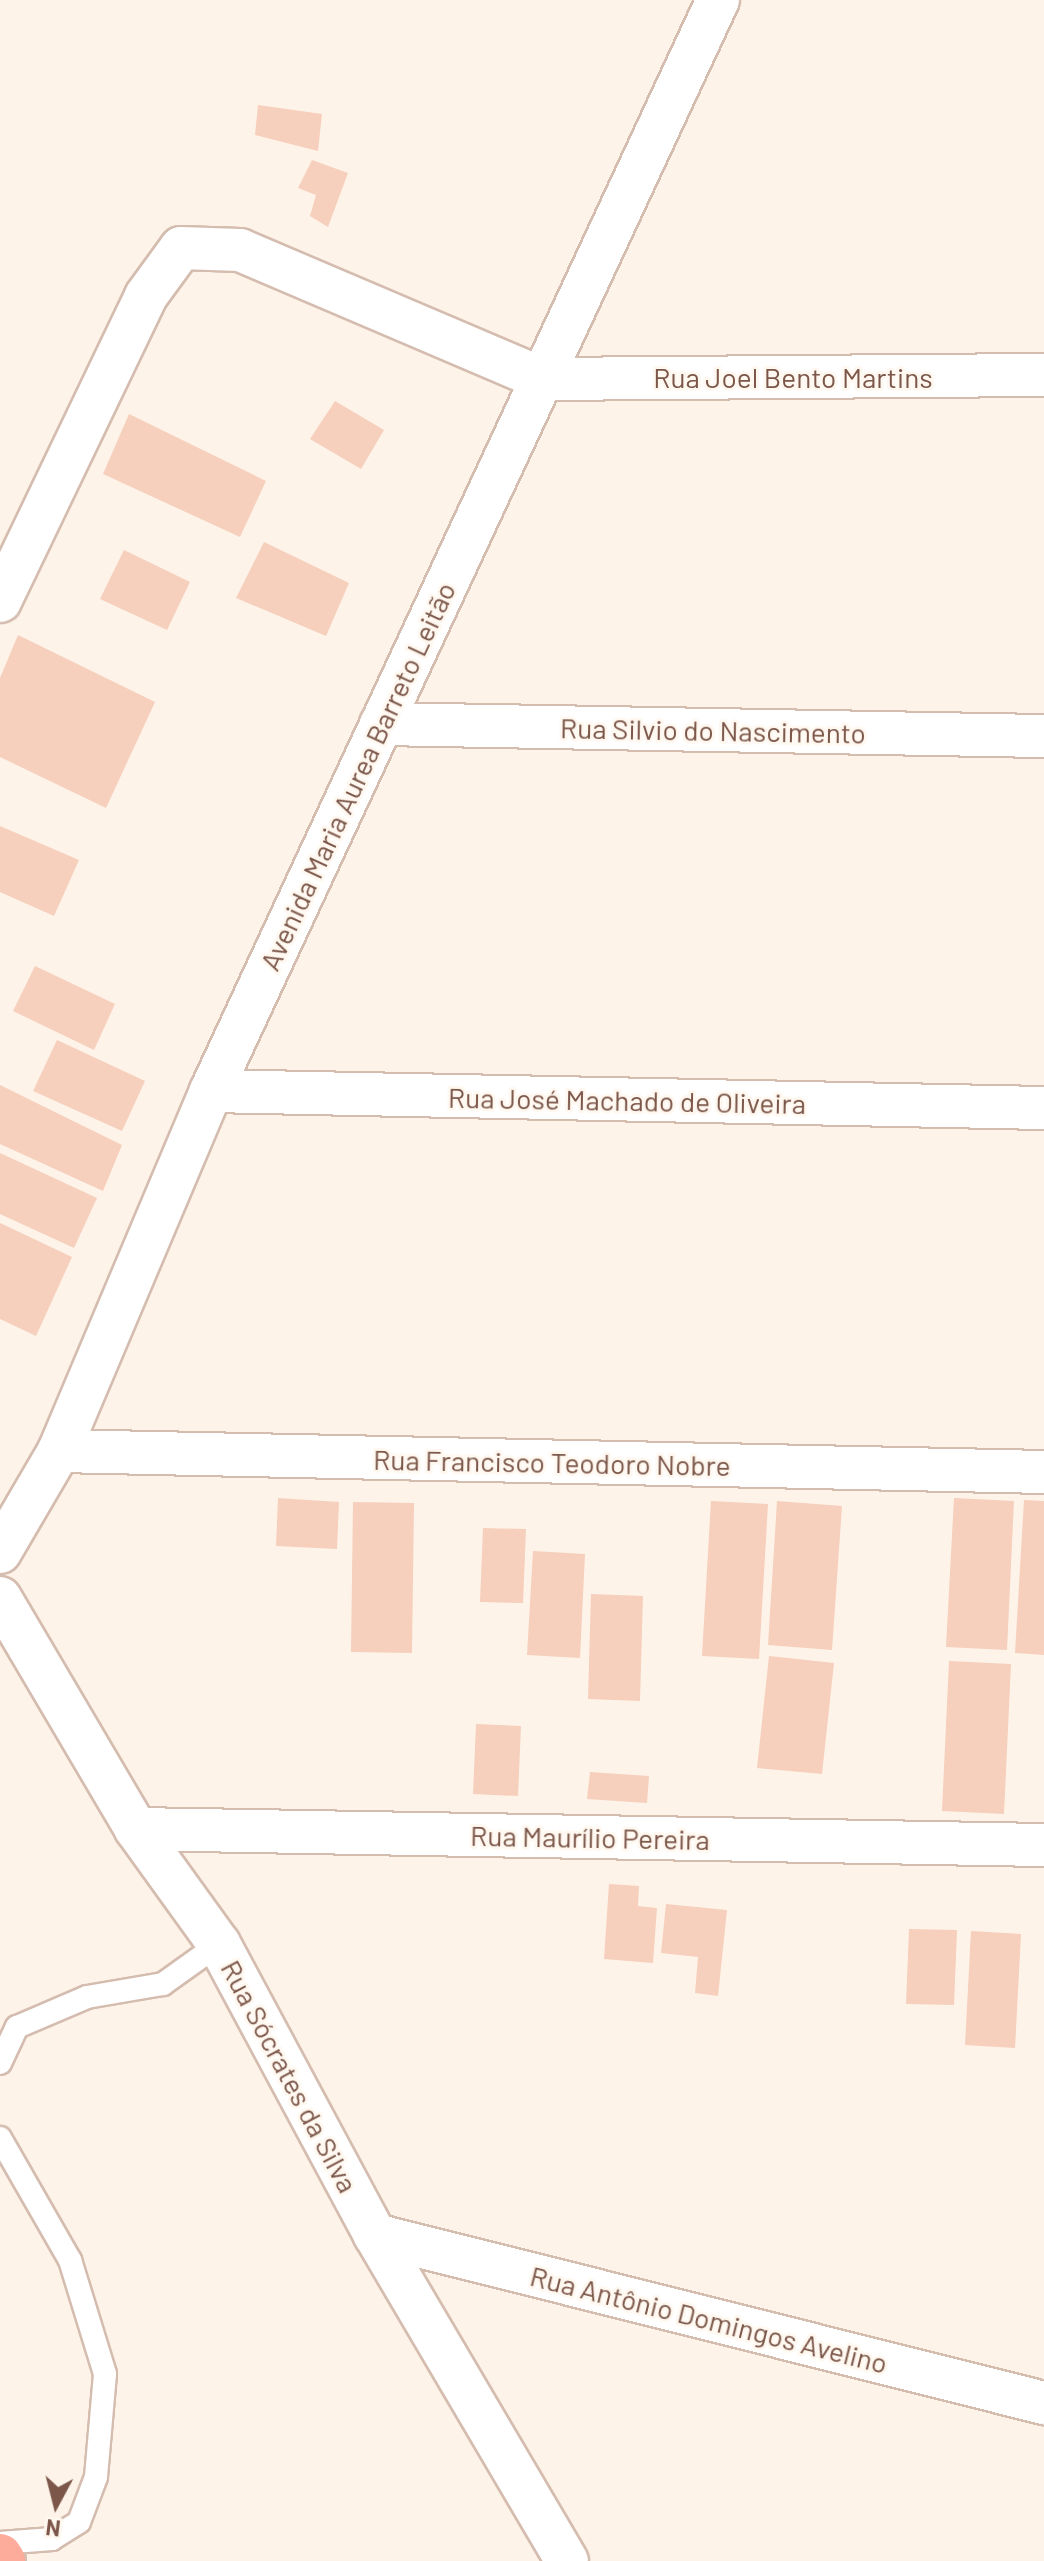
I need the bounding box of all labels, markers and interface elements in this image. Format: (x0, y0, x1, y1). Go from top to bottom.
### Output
street label: Rua Joel Bento Martins (653, 360, 933, 394)
street label: Avenida Maria Aurea Barreto Leitão (252, 577, 462, 975)
street label: Rua Silvio do Nascimento (560, 711, 866, 749)
street label: Rua José Machado de Oliveira (448, 1080, 806, 1120)
street label: Rua Francisco Teodoro Nobre (373, 1442, 731, 1482)
street label: Rua Maurílio Pereira (470, 1818, 710, 1856)
street label: Rua Sócrates da Silva (215, 1954, 365, 2198)
street label: Rua Antônio Domingos Avelino (527, 2258, 891, 2380)
north arrow (16, 2465, 96, 2545)
text: N (44, 2515, 62, 2543)

